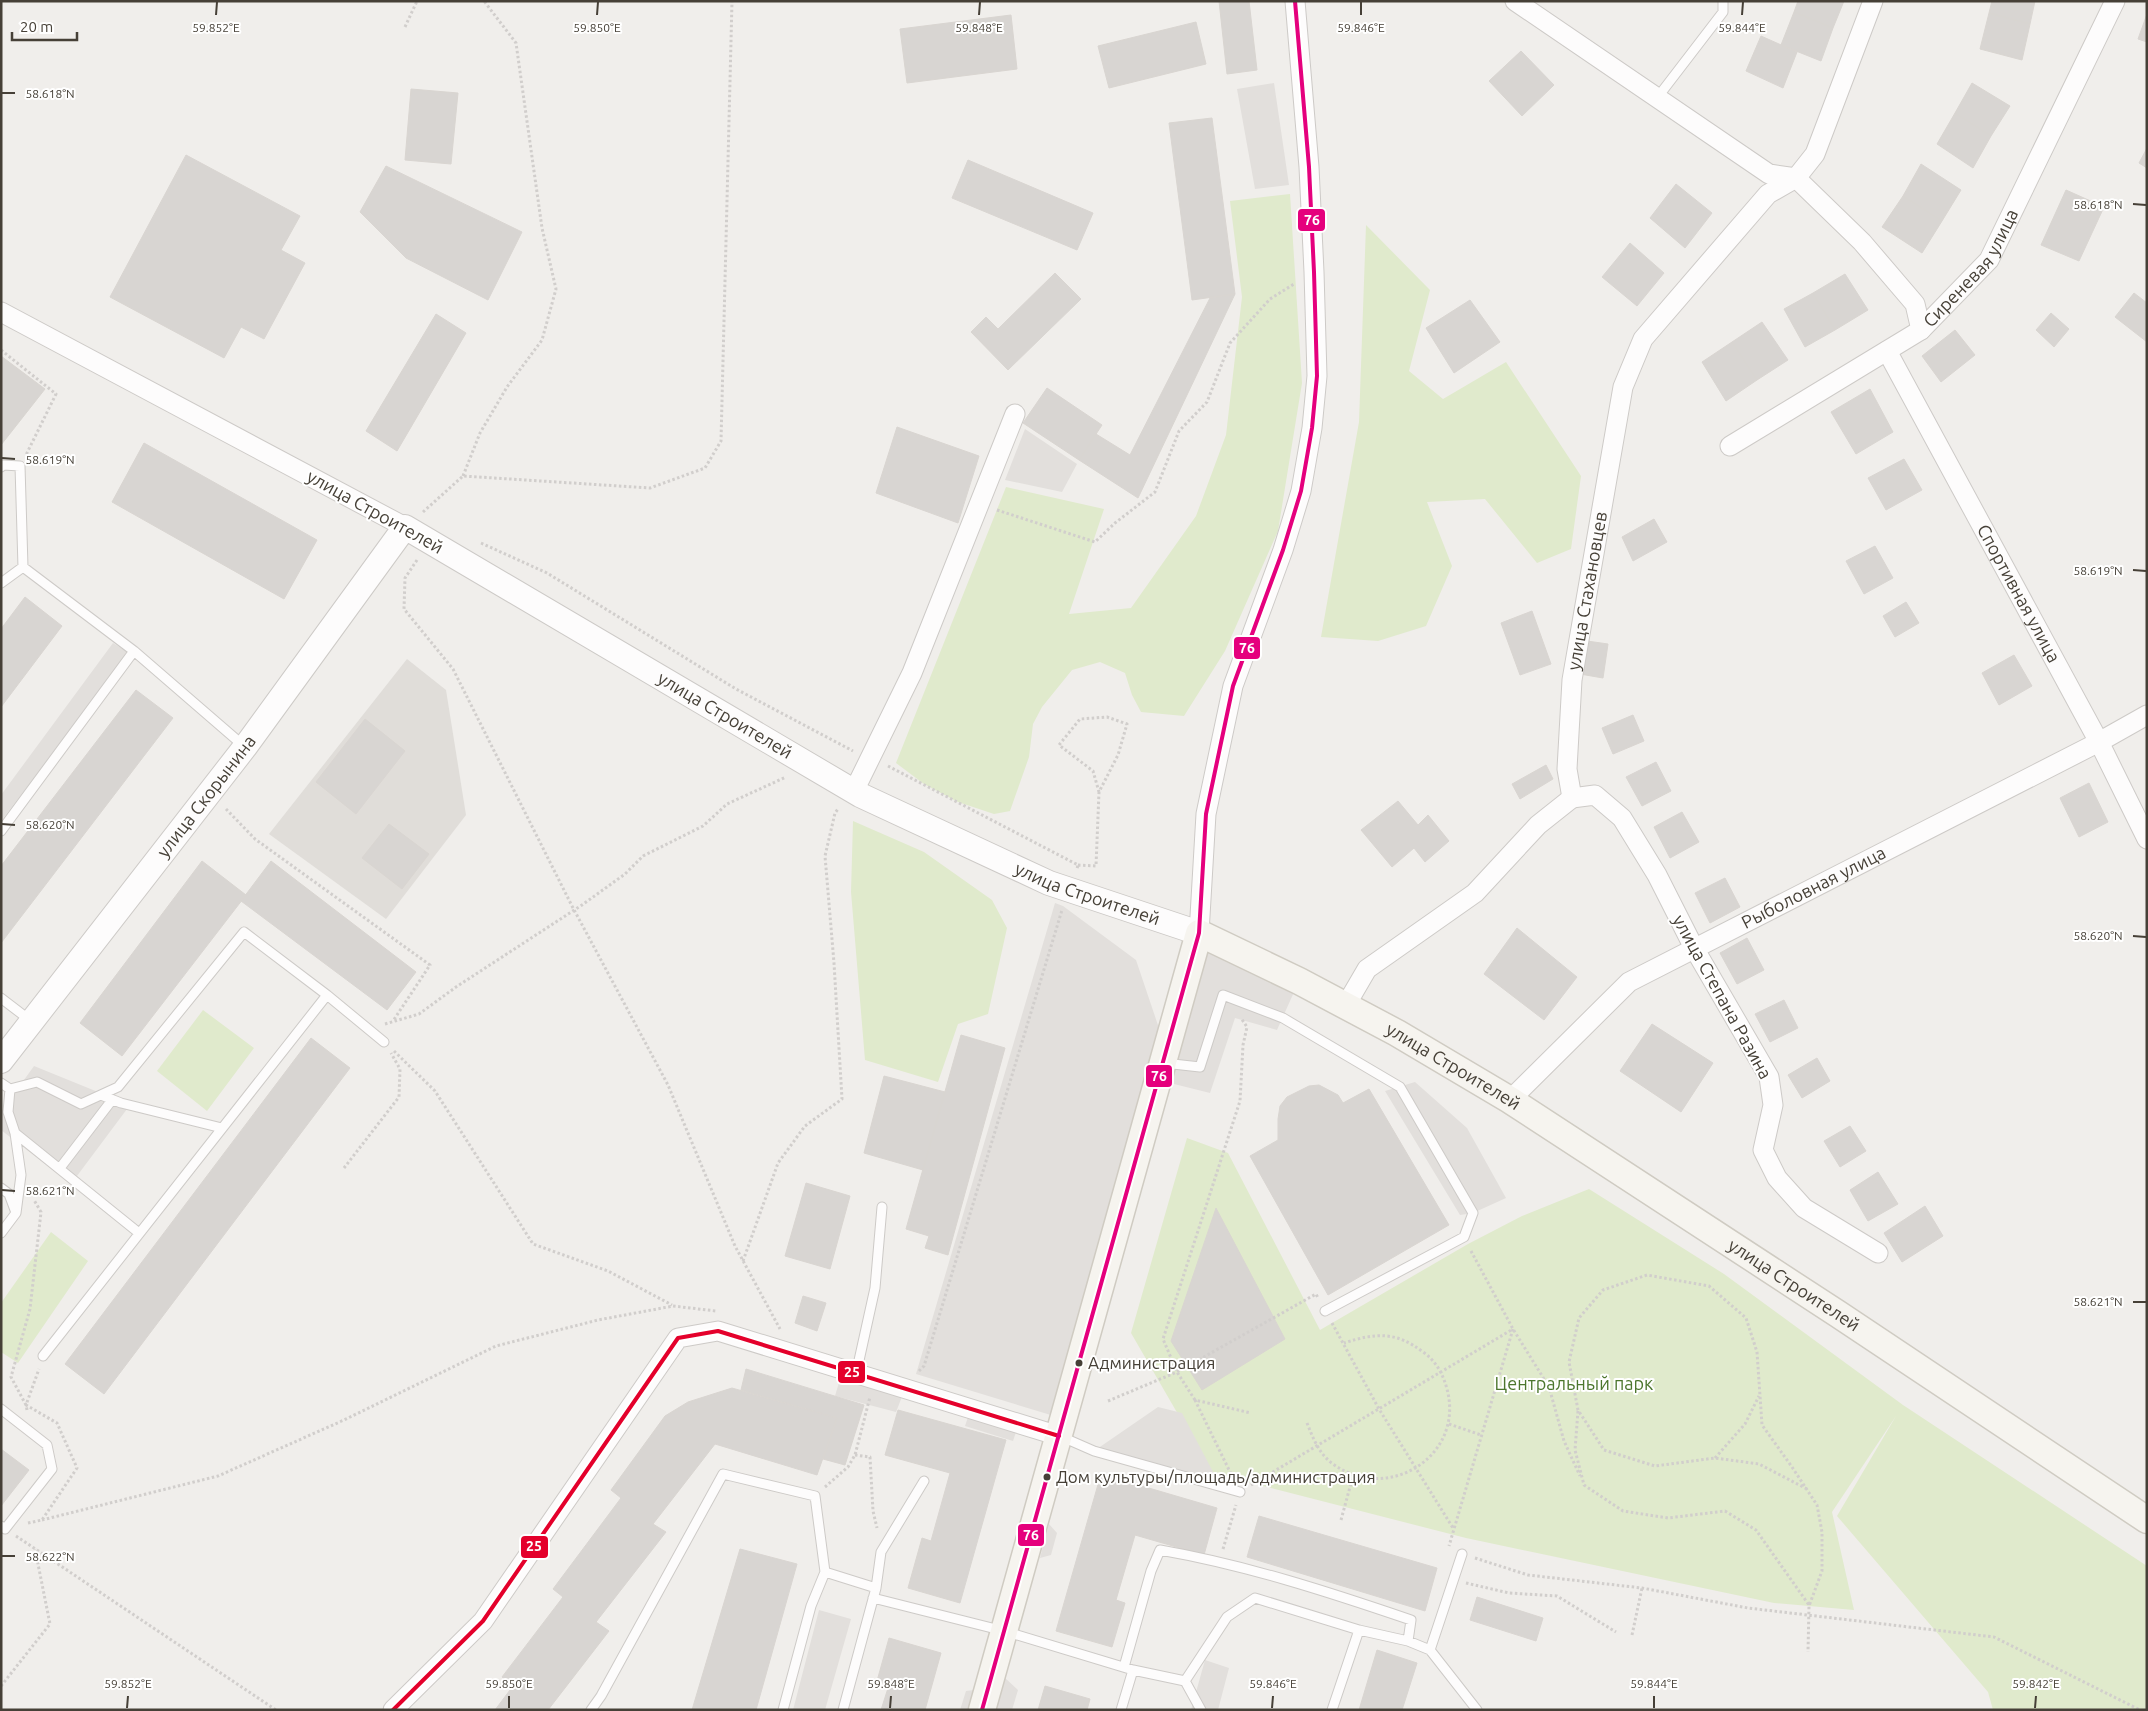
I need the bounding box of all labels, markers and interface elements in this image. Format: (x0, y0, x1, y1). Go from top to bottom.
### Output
scale bar (12, 10, 78, 42)
text: 20 m (20, 18, 53, 35)
text: 59.852°E (192, 21, 240, 34)
text: 59.850°E (573, 21, 621, 34)
text: 59.848°E (955, 21, 1003, 34)
text: 59.846°E (1337, 21, 1385, 34)
text: 59.844°E (1718, 21, 1766, 34)
text: 58.618°N (25, 87, 75, 100)
text: 58.618°N (2073, 198, 2123, 211)
street label: Сиреневая улица (1919, 205, 2021, 330)
line badge: 76 (1297, 208, 1326, 232)
text: 76 (1304, 212, 1320, 228)
text: 58.619°N (25, 453, 75, 466)
street label: улица Строителей (304, 465, 447, 557)
street label: улица Стахановцев (1563, 510, 1610, 672)
street label: Спортивная улица (1974, 521, 2065, 666)
text: 58.619°N (2073, 564, 2123, 577)
line badge: 76 (1233, 636, 1261, 660)
text: 76 (1239, 640, 1255, 656)
street label: улица Строителей (654, 667, 796, 762)
street label: улица Скорынина (152, 731, 259, 861)
text: 58.620°N (25, 818, 75, 831)
street label: Рыболовная улица (1738, 842, 1889, 932)
street label: улица Строителей (1012, 858, 1163, 928)
street label: улица Степана Разина (1669, 911, 1776, 1082)
text: 58.620°N (2073, 929, 2123, 942)
street label: улица Строителей (1383, 1018, 1525, 1113)
line badge: 76 (1145, 1064, 1173, 1088)
text: 76 (1151, 1068, 1167, 1084)
text: 58.621°N (25, 1184, 75, 1197)
street label: улица Строителей (1725, 1234, 1864, 1335)
text: 58.621°N (2073, 1295, 2123, 1308)
place label: Администрация (1088, 1353, 1215, 1372)
marker: Администрация (1074, 1358, 1084, 1368)
line badge: 25 (837, 1360, 866, 1384)
text: 25 (844, 1364, 860, 1380)
park label: Центральный парк (1495, 1373, 1653, 1393)
place label: Дом культуры/площадь/администрация (1056, 1467, 1376, 1486)
marker: Дом культуры/площадь/администрация (1042, 1472, 1052, 1482)
line badge: 76 (1017, 1523, 1045, 1547)
text: 76 (1023, 1527, 1039, 1543)
line badge: 25 (520, 1535, 549, 1559)
text: 25 (526, 1538, 542, 1554)
text: 58.622°N (25, 1550, 75, 1563)
text: 59.852°E (104, 1677, 152, 1690)
text: 59.850°E (485, 1677, 533, 1690)
text: 59.848°E (867, 1677, 915, 1690)
text: 59.846°E (1249, 1677, 1297, 1690)
text: 59.844°E (1630, 1677, 1678, 1690)
text: 59.842°E (2012, 1677, 2060, 1690)

